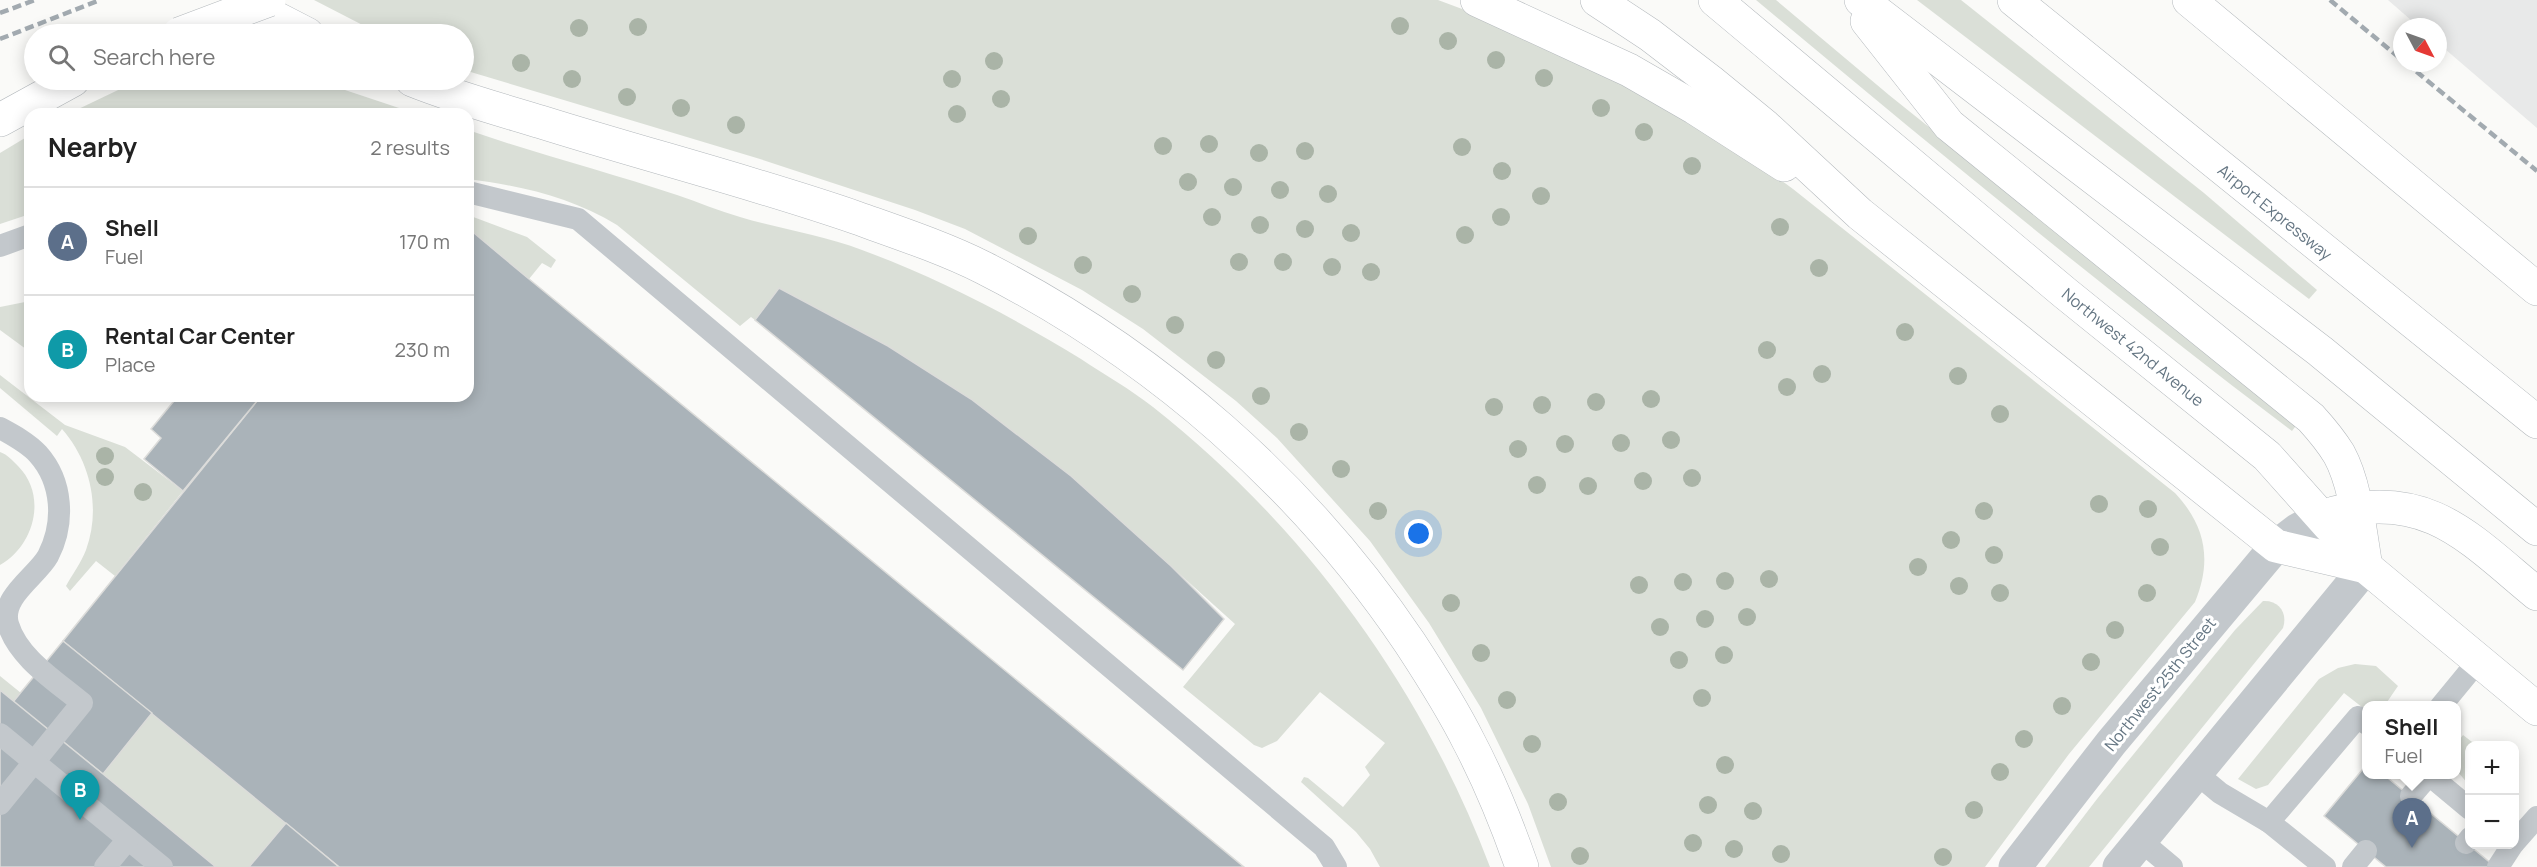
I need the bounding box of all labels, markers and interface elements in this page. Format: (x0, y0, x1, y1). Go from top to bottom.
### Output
north arrow (2393, 18, 2447, 72)
search box (24, 24, 474, 90)
icon: search (45, 41, 78, 74)
text: Search here (93, 42, 215, 72)
text: Nearby (48, 129, 137, 165)
text: 2 results (370, 134, 450, 161)
street label: Airport Expressway (2213, 159, 2337, 265)
text: Shell (105, 213, 159, 243)
text: A (61, 228, 74, 255)
text: 170 m (399, 228, 450, 255)
text: Fuel (105, 243, 143, 270)
street label: Northwest 42nd Avenue (2057, 283, 2209, 411)
text: Rental Car Center (105, 321, 295, 351)
text: B (61, 336, 74, 363)
text: 230 m (394, 336, 450, 363)
text: Place (105, 351, 155, 378)
your location (1404, 519, 1433, 548)
street label: Northwest 25th Street (2099, 613, 2221, 755)
popup (2362, 701, 2461, 779)
text: Shell (2385, 712, 2438, 742)
map controls (2465, 741, 2519, 849)
button: + (2465, 741, 2519, 795)
text: Fuel (2385, 742, 2423, 769)
pin: B (60, 770, 100, 820)
button: − (2465, 795, 2519, 849)
pin: A (2392, 798, 2432, 848)

